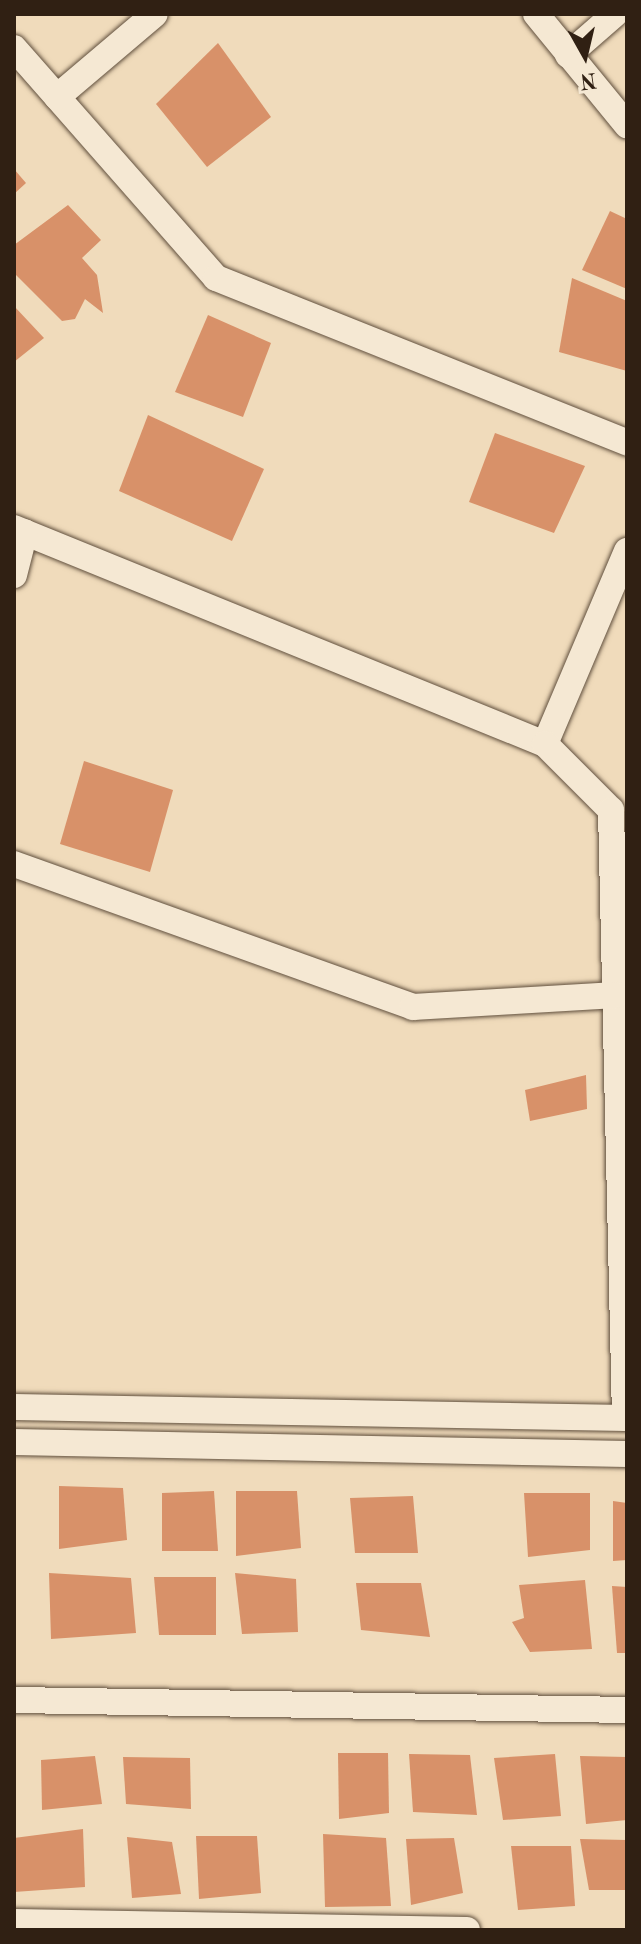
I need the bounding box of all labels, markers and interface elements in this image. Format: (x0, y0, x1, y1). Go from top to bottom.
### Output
north arrow (545, 16, 625, 96)
text: N (578, 68, 598, 92)

